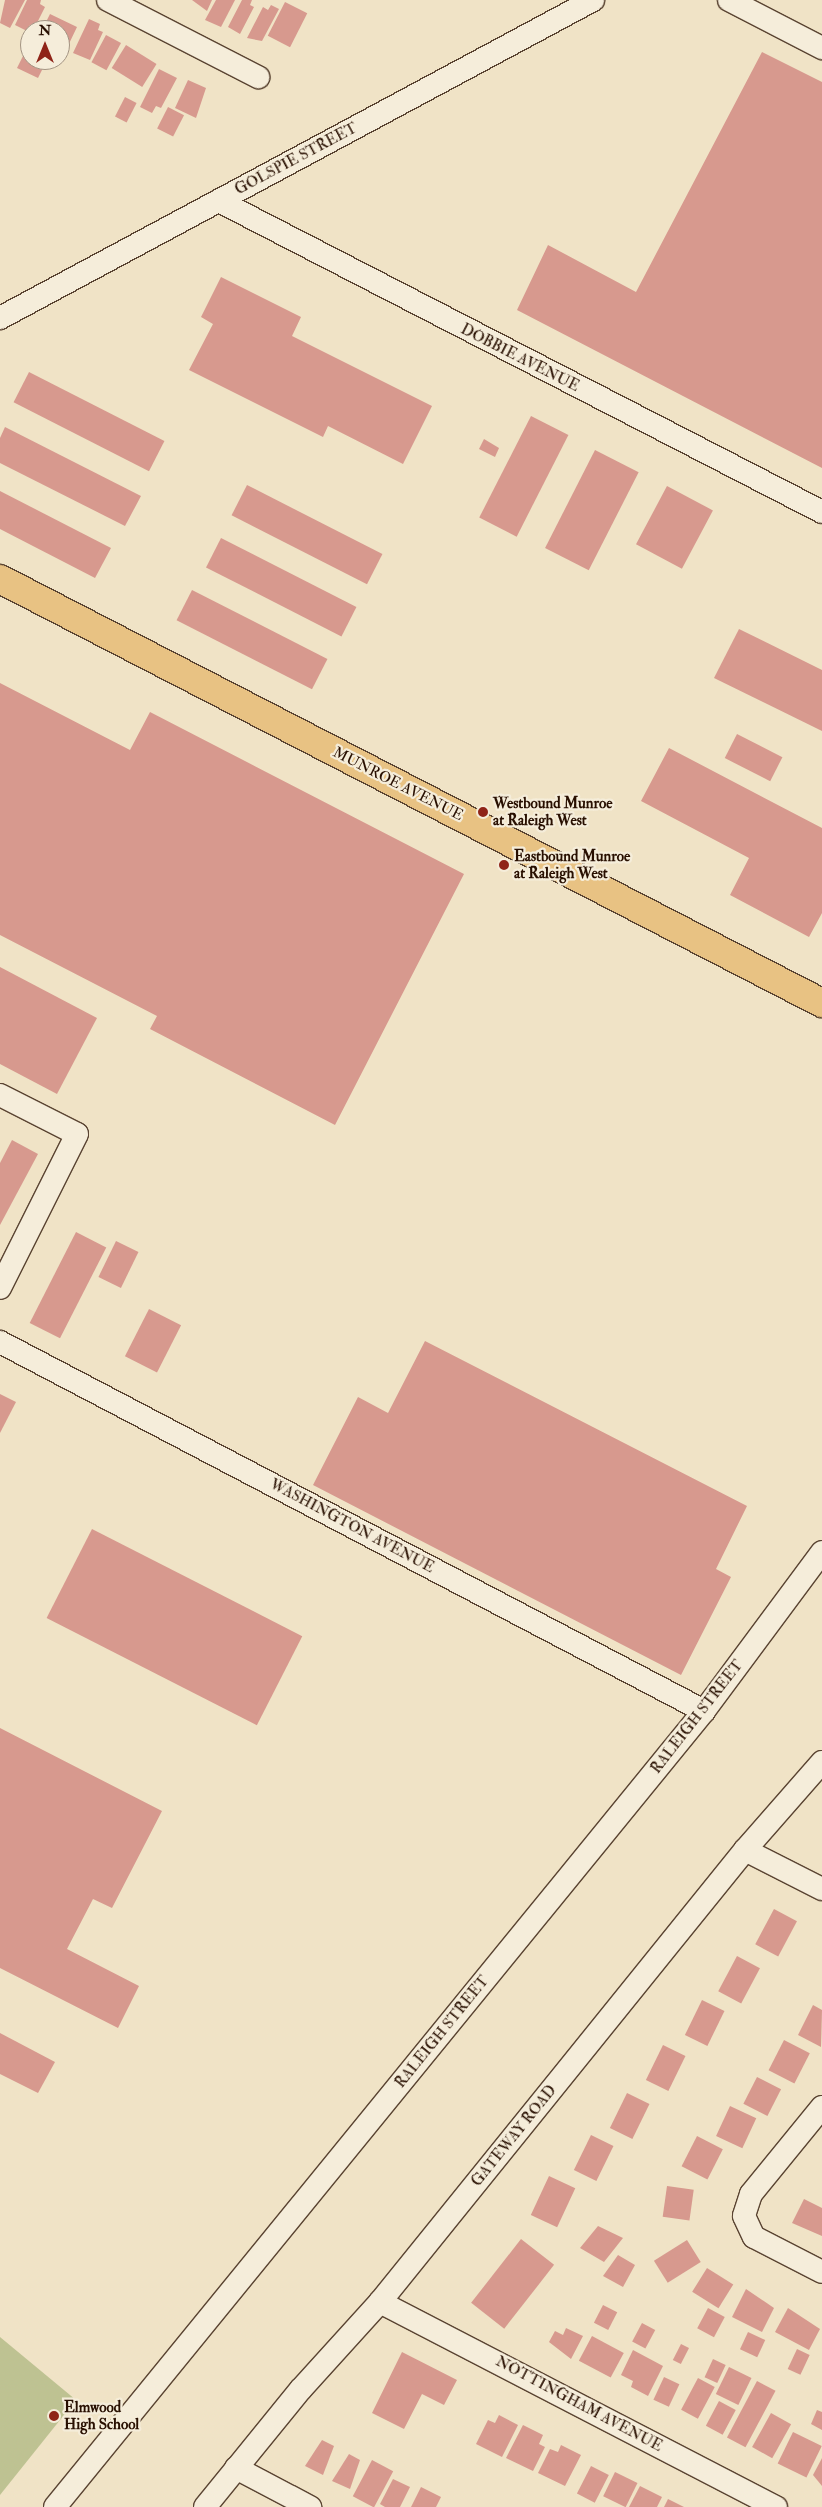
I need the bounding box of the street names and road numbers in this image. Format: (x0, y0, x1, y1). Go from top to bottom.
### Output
street label: GOLSPIE STREET (232, 119, 360, 199)
street label: DOBBIE AVENUE (458, 320, 582, 396)
street label: MUNROE AVENUE (330, 743, 466, 825)
street label: WASHINGTON AVENUE (267, 1475, 437, 1577)
street label: RALEIGH STREET (647, 1657, 747, 1777)
street label: RALEIGH STREET (391, 1972, 493, 2092)
street label: GATEWAY ROAD (468, 2082, 560, 2190)
street label: NOTTINGHAM AVENUE (493, 2352, 665, 2456)

